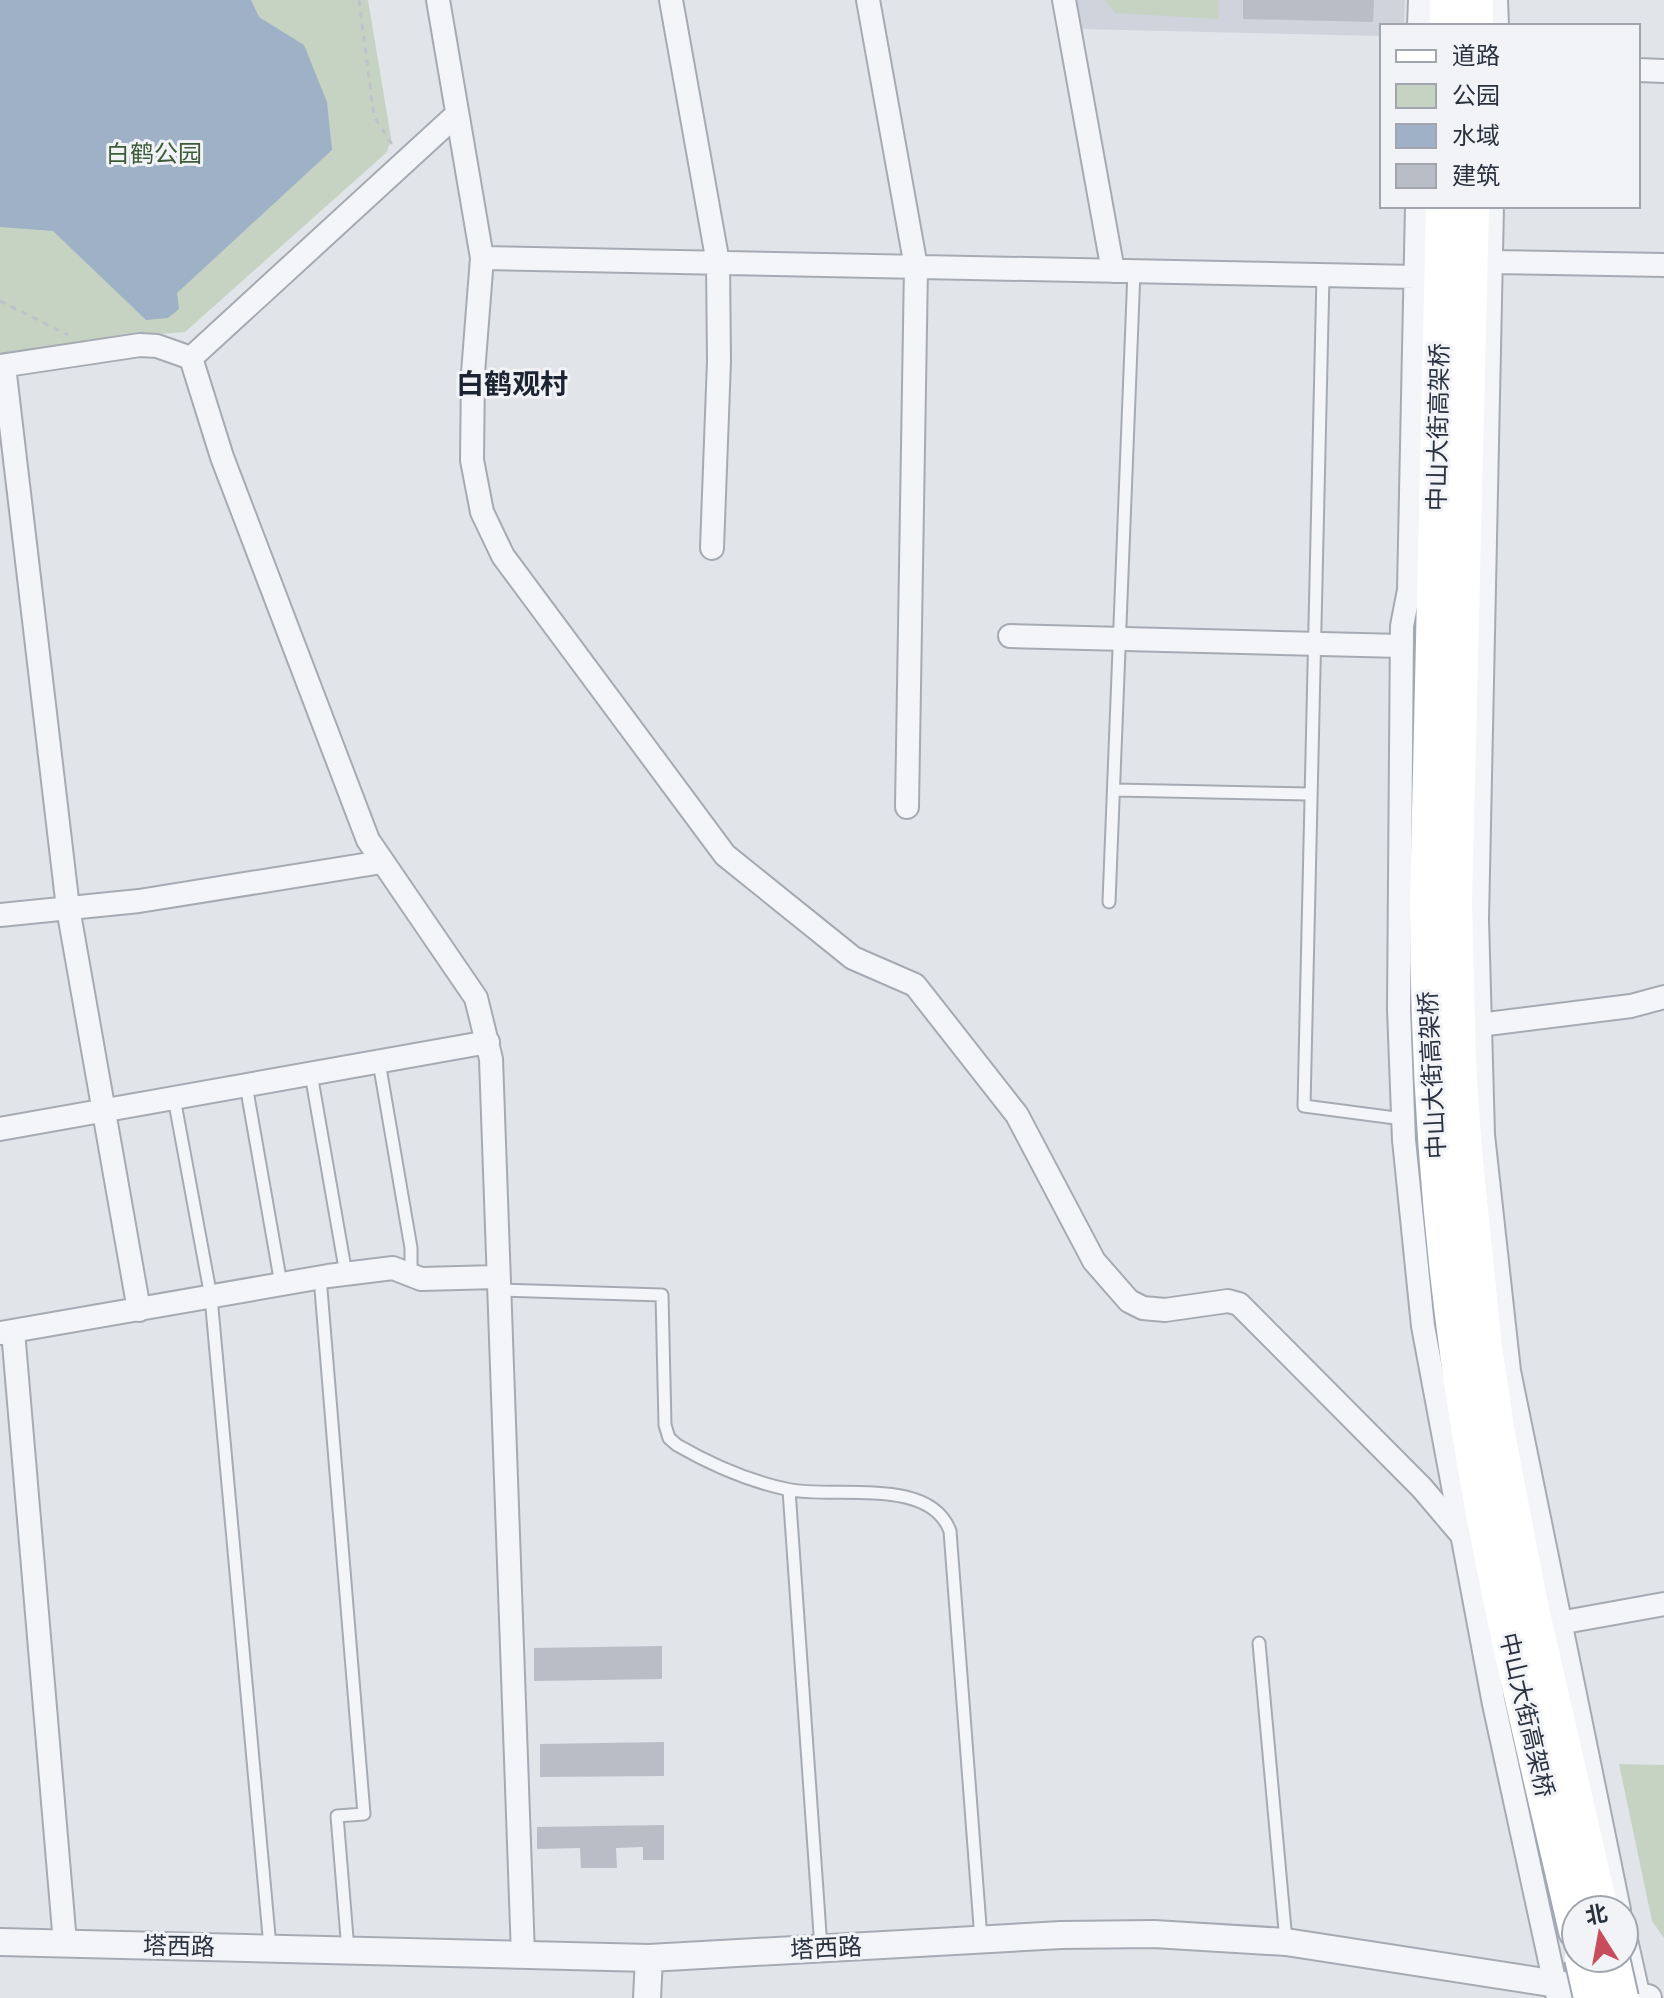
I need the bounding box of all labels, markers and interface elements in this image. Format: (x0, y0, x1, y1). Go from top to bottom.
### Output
legend (1380, 24, 1640, 208)
text: 道路 (1452, 39, 1500, 72)
text: 公园 (1452, 79, 1500, 112)
text: 水域 (1452, 119, 1500, 152)
park label: 白鹤公园 (106, 137, 202, 170)
text: 建筑 (1452, 159, 1500, 192)
street label: 中山大街高架桥 (1420, 343, 1456, 511)
district label: 白鹤观村 (456, 365, 568, 404)
street label: 中山大街高架桥 (1411, 990, 1453, 1160)
street label: 中山大街高架桥 (1492, 1629, 1562, 1801)
north arrow (1560, 1894, 1640, 1974)
text: 北 (1583, 1898, 1610, 1932)
street label: 塔西路 (143, 1929, 215, 1963)
street label: 塔西路 (789, 1930, 863, 1966)

